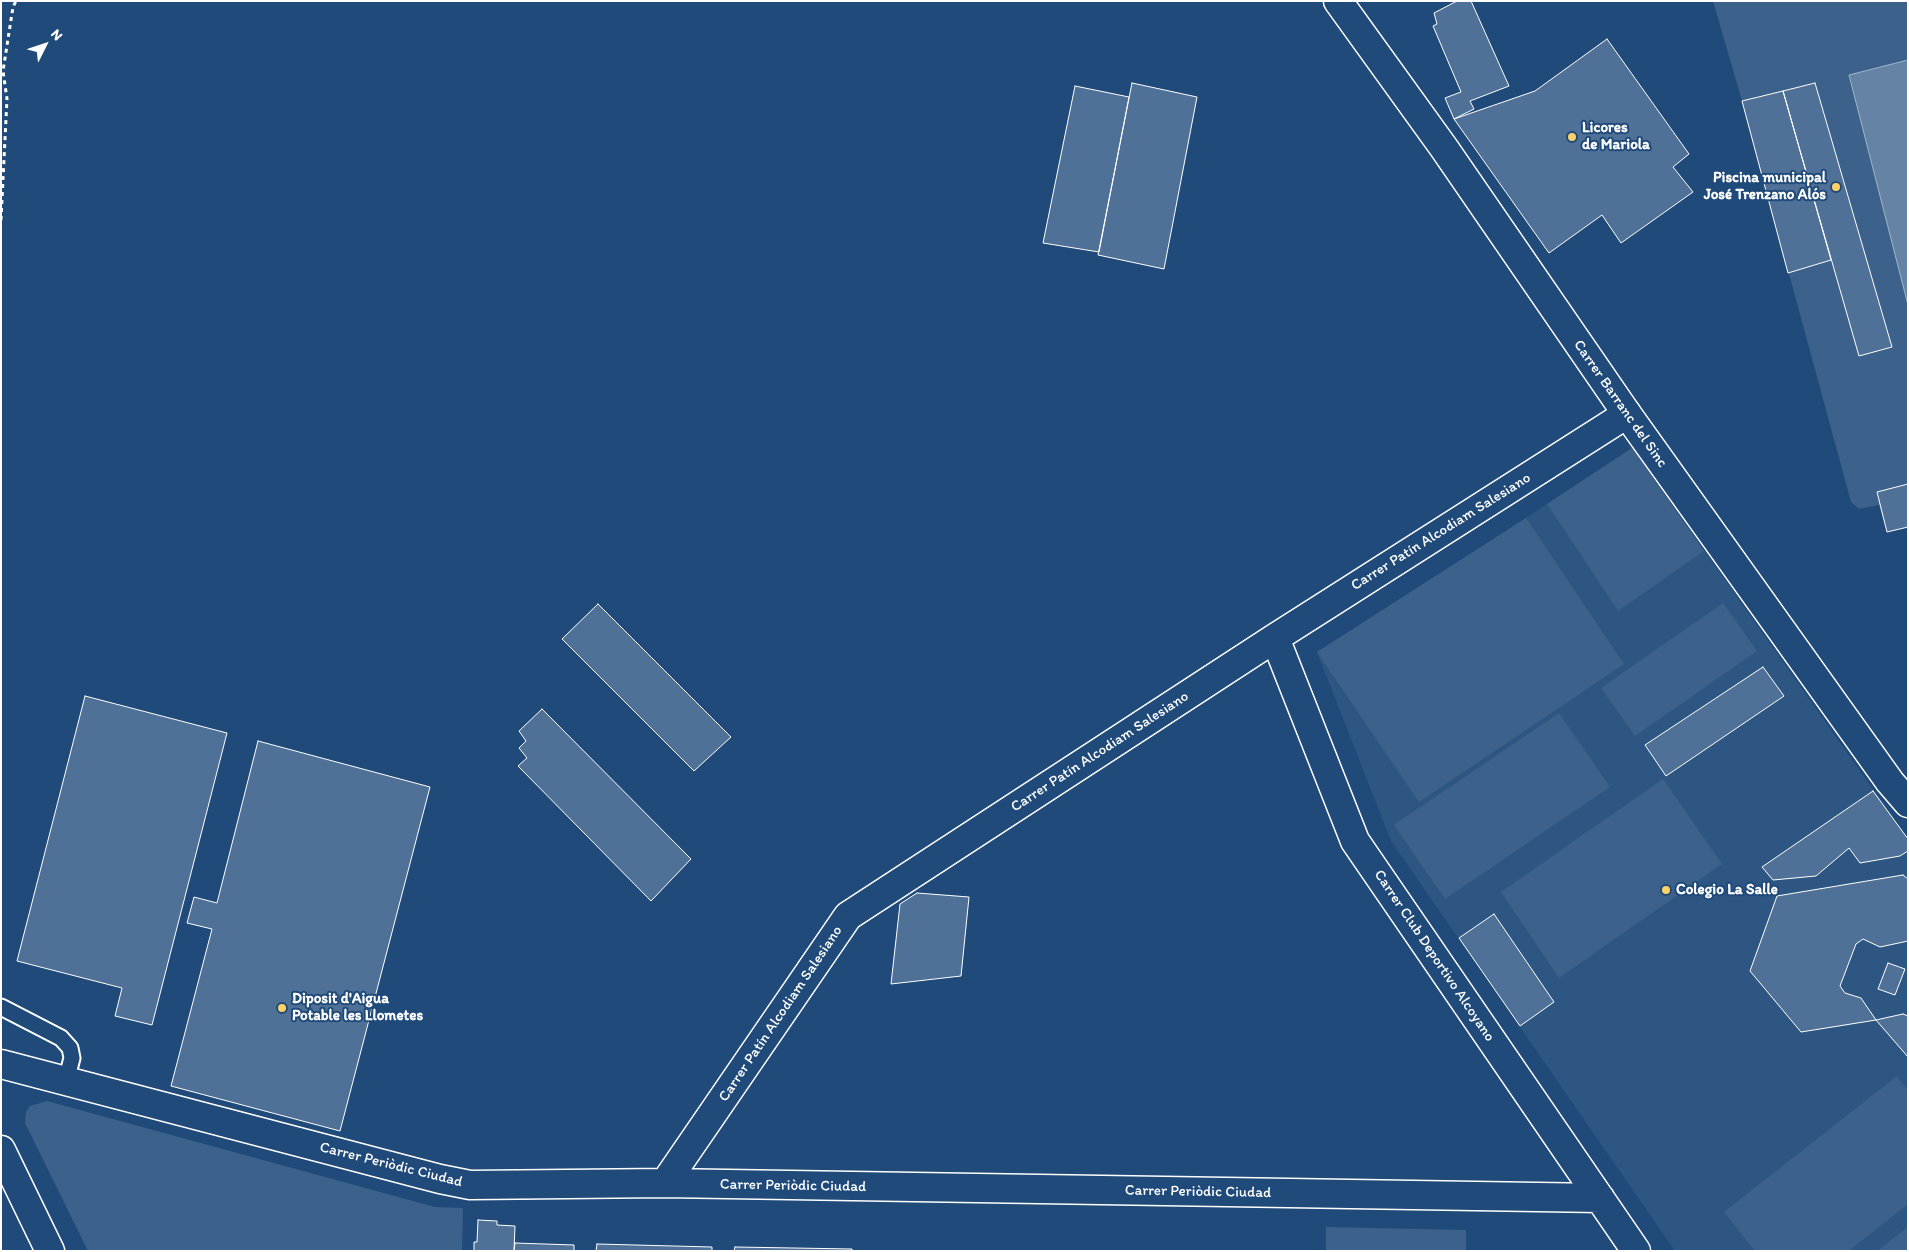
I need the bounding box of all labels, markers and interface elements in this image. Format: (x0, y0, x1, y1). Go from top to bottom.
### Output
north arrow (20, 20, 70, 70)
text: N (47, 26, 66, 44)
place label: Licores de Mariola (1582, 119, 1650, 154)
marker: Licores de Mariola (1566, 131, 1578, 143)
place label: Piscina municipal José Trenzano Alós (1704, 169, 1826, 204)
marker: Piscina municipal José Trenzano Alós (1830, 181, 1842, 193)
street label: Carrer Barranc del Sinc (1569, 337, 1671, 471)
street label: Carrer Patín Alcodiam Salesiano (1348, 469, 1534, 595)
street label: Carrer Patín Alcodiam Salesiano (1008, 688, 1192, 816)
street label: Carrer Club Deportivo Alcoyano (1370, 867, 1498, 1045)
place label: Colegio La Salle (1676, 881, 1778, 899)
marker: Colegio La Salle (1660, 884, 1672, 896)
street label: Carrer Patín Alcodiam Salesiano (715, 923, 847, 1105)
place label: Diposit d'Aigua Potable les Llometes (292, 990, 423, 1025)
marker: Diposit d'Aigua Potable les Llometes (276, 1002, 288, 1014)
street label: Carrer Periòdic Ciudad (318, 1139, 464, 1191)
street label: Carrer Periòdic Ciudad (720, 1176, 866, 1196)
street label: Carrer Periòdic Ciudad (1125, 1182, 1271, 1202)

